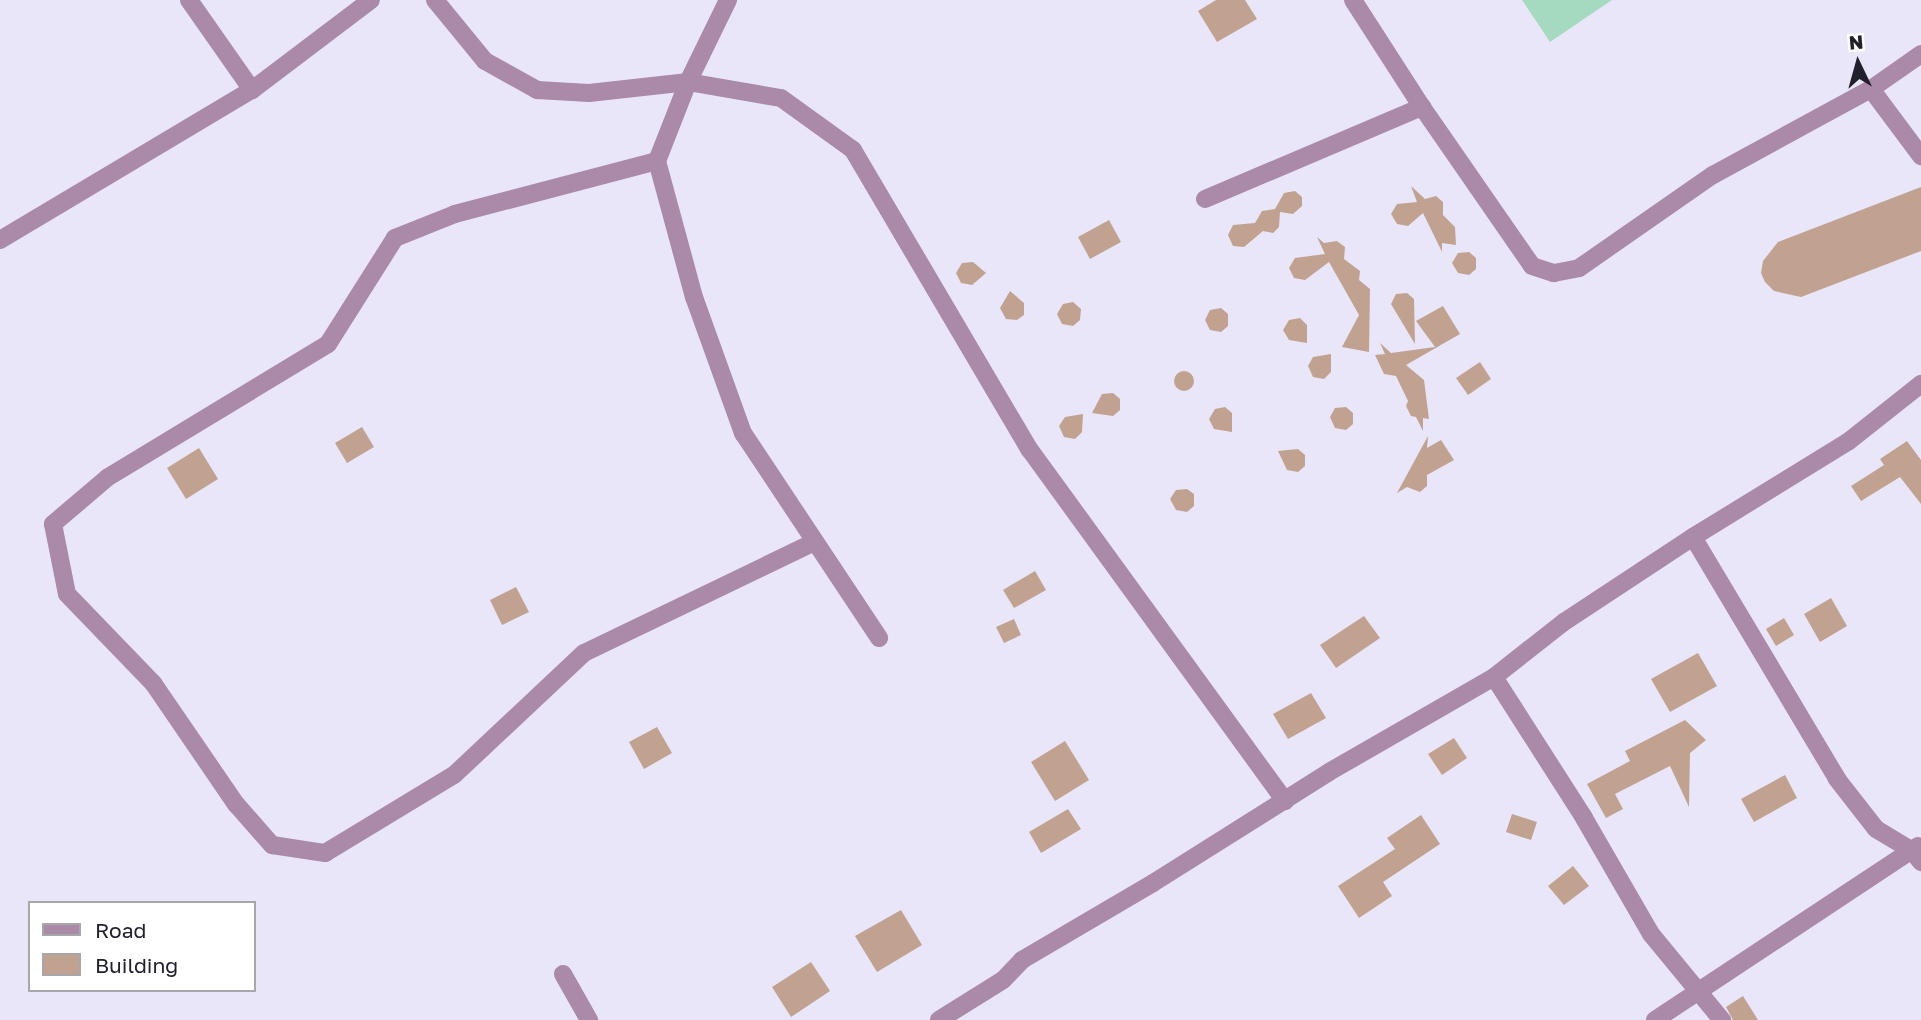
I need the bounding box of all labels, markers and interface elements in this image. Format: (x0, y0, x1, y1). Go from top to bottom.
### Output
north arrow (1823, 28, 1893, 98)
text: N (1848, 29, 1864, 54)
legend (28, 901, 256, 992)
text: Road (95, 917, 146, 943)
text: Building (95, 952, 178, 978)

